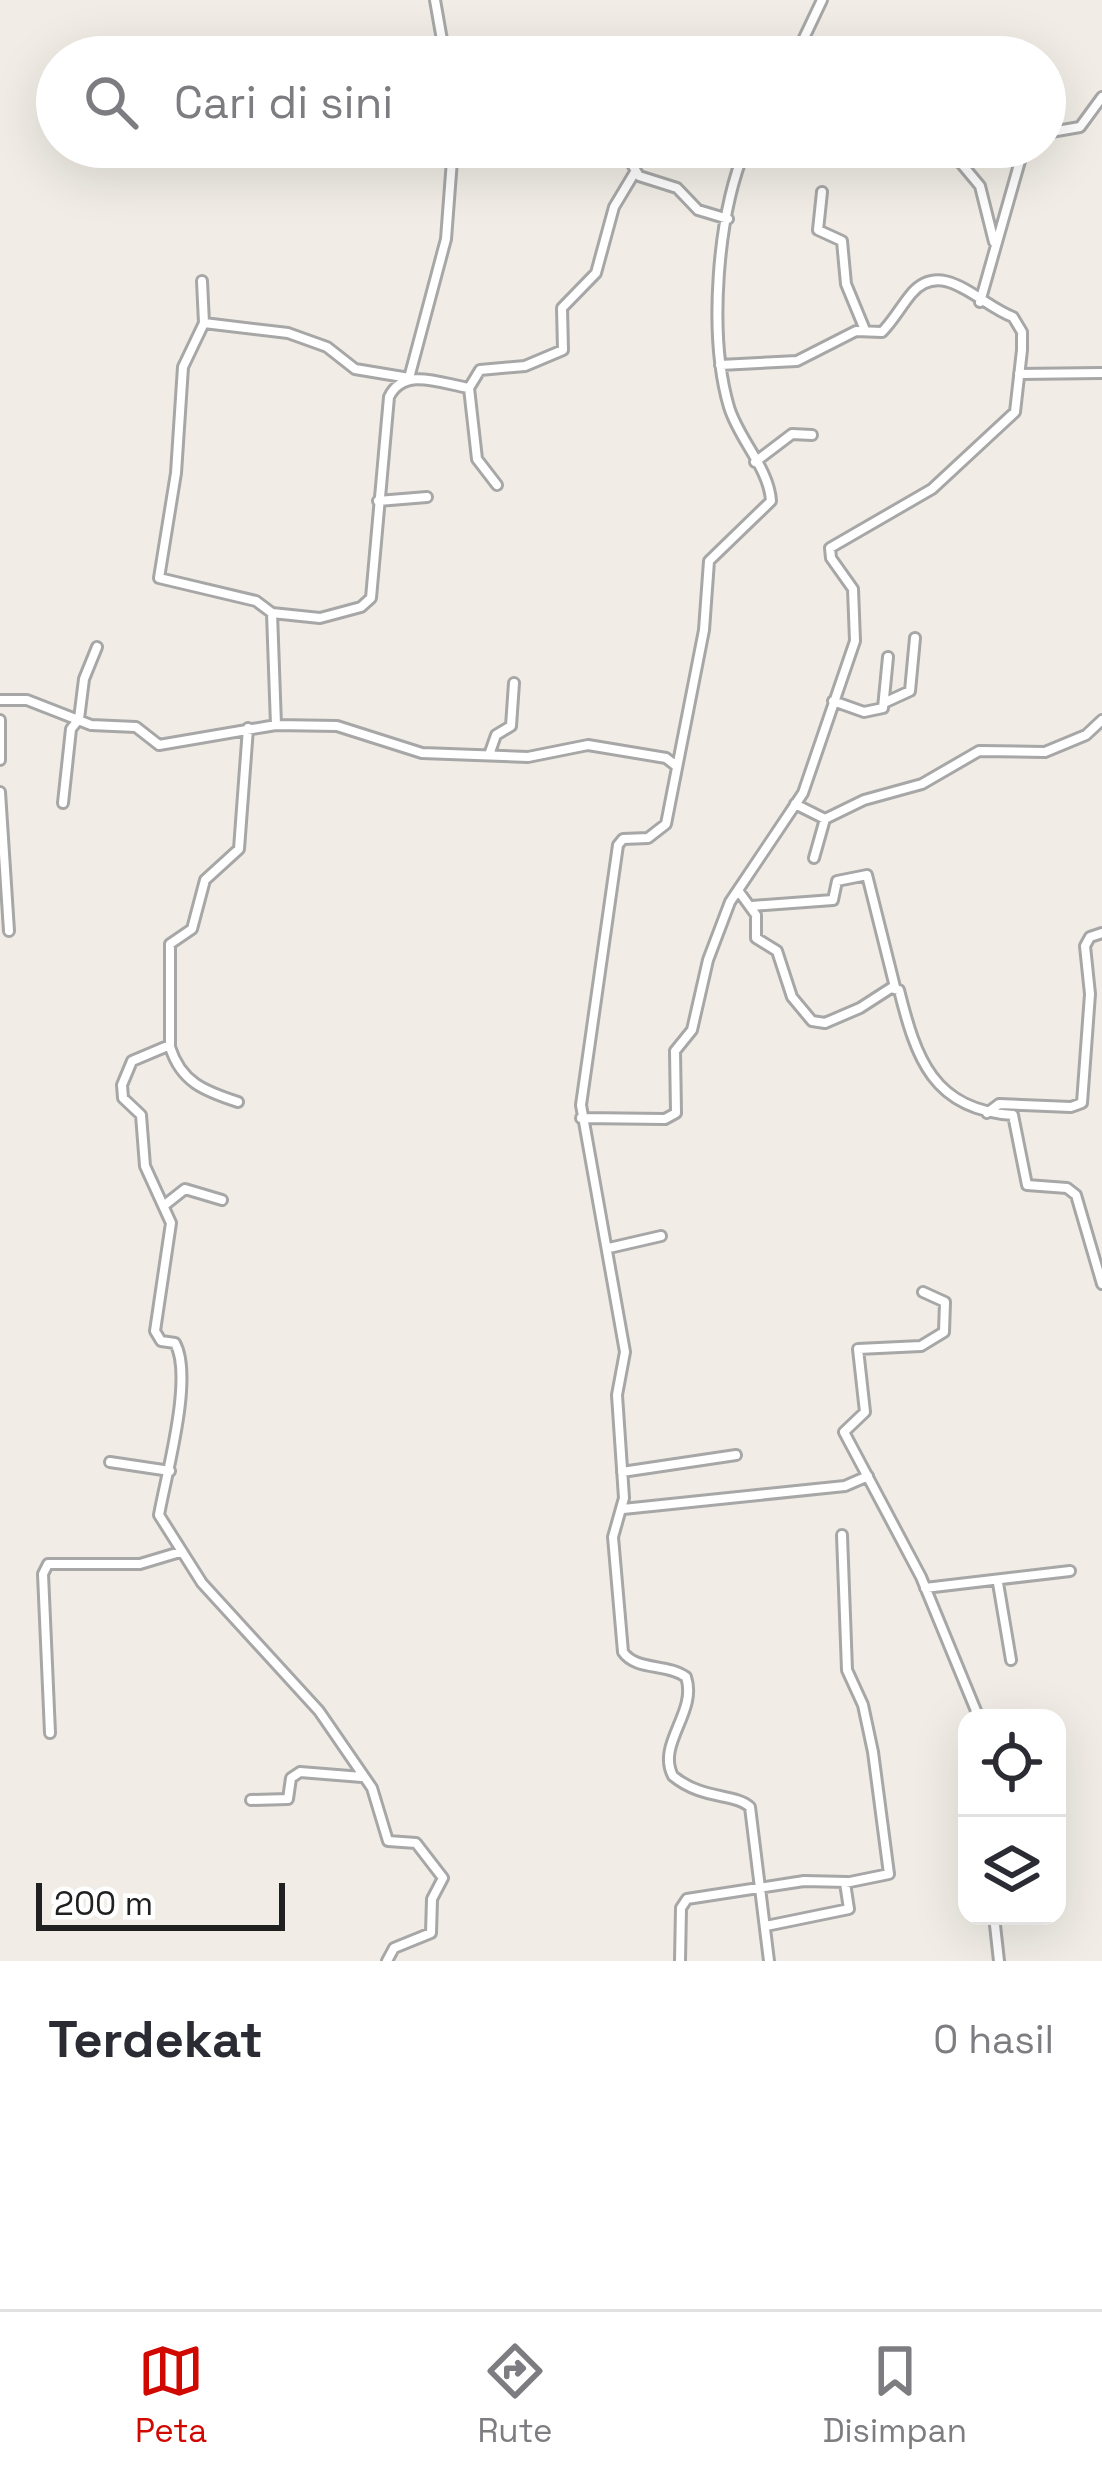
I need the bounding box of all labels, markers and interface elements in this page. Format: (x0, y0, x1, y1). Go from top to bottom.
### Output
search box (36, 36, 1066, 168)
icon: search (78, 69, 144, 135)
text: Cari di sini (174, 74, 393, 131)
map controls (958, 1709, 1066, 1925)
button: locate (958, 1709, 1066, 1817)
button: layers (958, 1817, 1066, 1925)
scale bar (36, 1877, 285, 1930)
text: 200 m (54, 1883, 153, 1925)
text: Terdekat (48, 2007, 263, 2072)
text: 0 hasil (933, 2015, 1054, 2064)
tab: Peta (135, 2338, 207, 2452)
tab: Rute (477, 2338, 553, 2452)
tab: Disimpan (823, 2338, 967, 2452)

